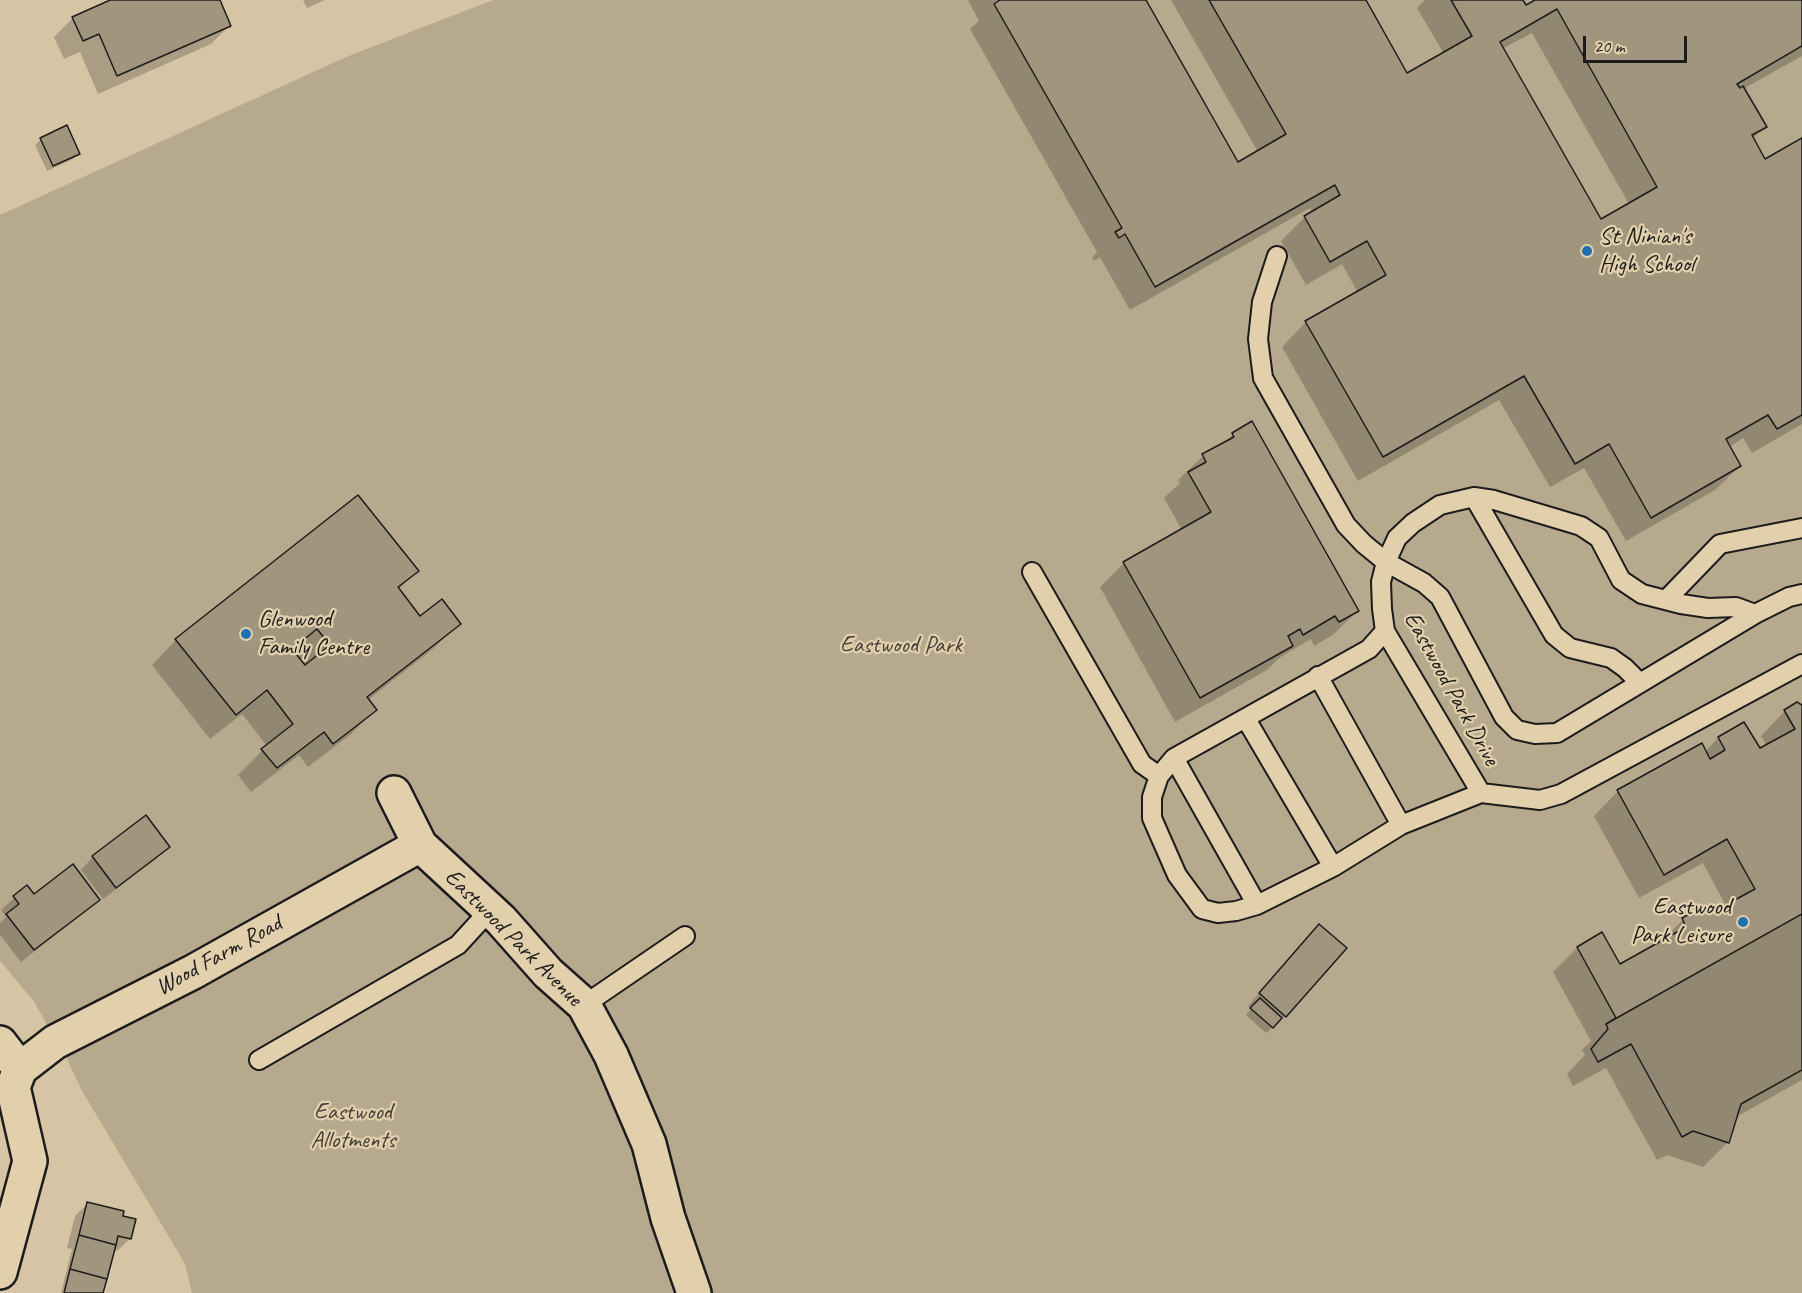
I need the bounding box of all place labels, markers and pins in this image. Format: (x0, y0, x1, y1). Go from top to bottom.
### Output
place label: St Ninian's High School (1599, 223, 1694, 279)
marker: St Ninian's High School (1580, 244, 1594, 258)
place label: Glenwood Family Centre (258, 606, 369, 662)
marker: Glenwood Family Centre (239, 627, 253, 641)
place label: Eastwood Park Leisure (1631, 894, 1731, 950)
marker: Eastwood Park Leisure (1736, 915, 1750, 929)

